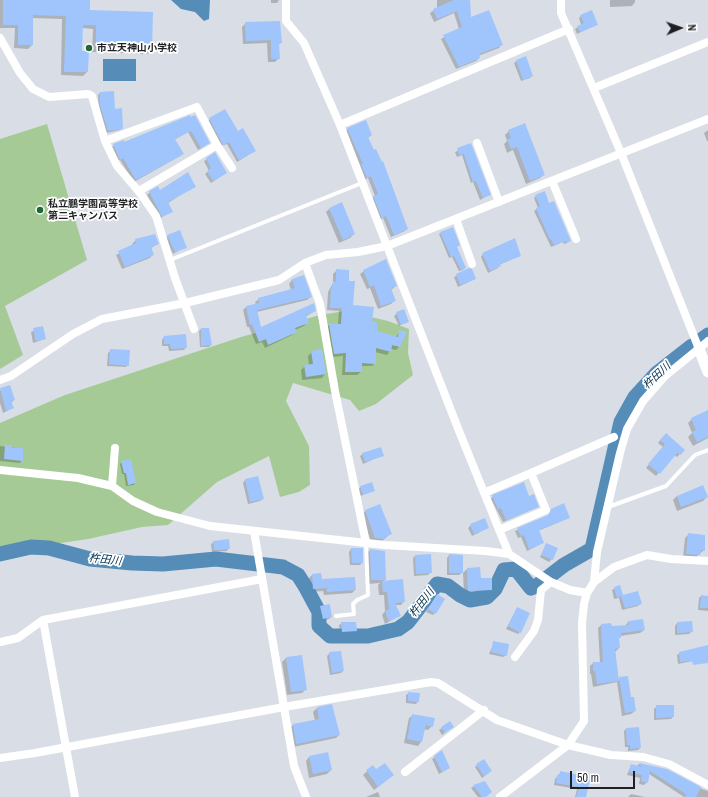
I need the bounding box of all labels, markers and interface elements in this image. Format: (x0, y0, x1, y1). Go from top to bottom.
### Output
north arrow (660, 8, 700, 48)
text: N (685, 24, 699, 31)
place label: 市立天神山小学校 (97, 42, 177, 54)
marker: 市立天神山小学校 (84, 43, 94, 53)
place label: 私立鵬学園高等学校 第二キャンパス (48, 198, 138, 222)
marker: 私立鵬学園高等学校 第二キャンパス (35, 205, 45, 215)
water label: 杵田川 (640, 360, 674, 392)
water label: 杵田川 (88, 551, 122, 569)
water label: 杵田川 (407, 586, 437, 620)
scale bar (572, 763, 637, 789)
text: 50 m (577, 770, 599, 786)

